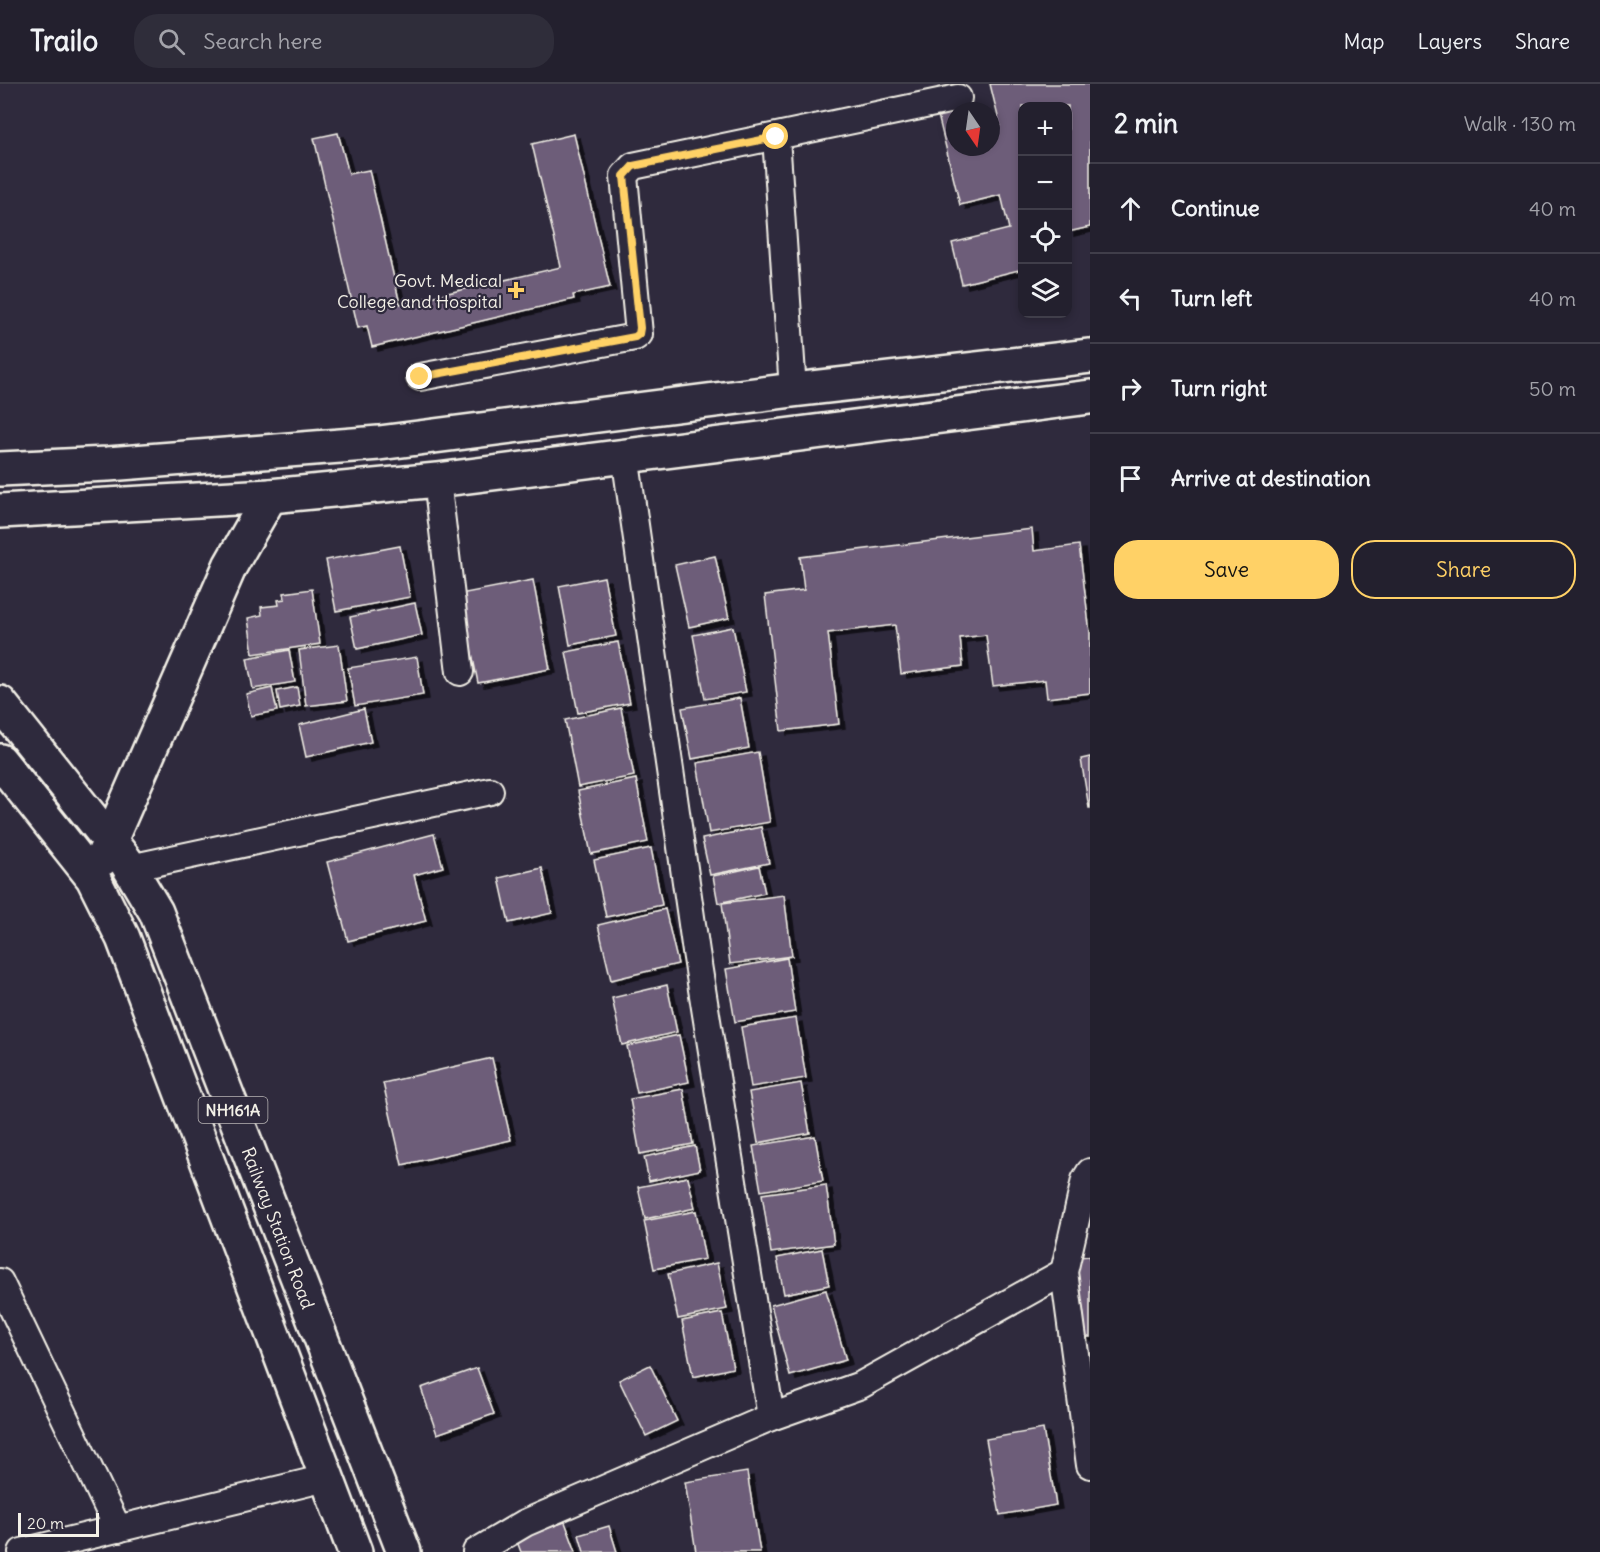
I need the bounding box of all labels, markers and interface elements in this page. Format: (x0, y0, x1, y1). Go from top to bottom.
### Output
search box (134, 14, 554, 68)
text: Trailo (30, 23, 98, 59)
icon: search (155, 25, 188, 58)
text: Search here (203, 27, 322, 55)
text: Map (1344, 28, 1384, 55)
text: Layers (1417, 28, 1482, 55)
text: Share (1515, 28, 1570, 55)
north arrow (946, 102, 1000, 156)
map controls (1018, 102, 1072, 318)
button: + (1018, 102, 1072, 156)
text: 2 min (1114, 107, 1178, 140)
text: Walk · 130 m (1464, 111, 1576, 136)
route start (762, 123, 788, 149)
button: − (1018, 156, 1072, 210)
icon: ahead (1114, 192, 1147, 225)
text: Continue (1171, 194, 1260, 222)
text: 40 m (1529, 196, 1576, 221)
button: locate (1018, 210, 1072, 264)
button: layers (1018, 264, 1072, 318)
place label: Govt. Medical College and Hospital (337, 269, 502, 313)
marker: Govt. Medical College and Hospital (507, 281, 525, 299)
icon: left (1114, 282, 1147, 315)
text: Turn left (1171, 284, 1252, 312)
text: 40 m (1529, 286, 1576, 311)
route end (406, 363, 432, 389)
icon: right (1114, 372, 1147, 405)
text: Turn right (1171, 374, 1267, 402)
text: 50 m (1529, 376, 1576, 401)
icon: arrive (1114, 462, 1147, 495)
text: Arrive at destination (1171, 464, 1371, 492)
button: Save (1114, 540, 1339, 599)
button: Share (1351, 540, 1576, 599)
road number: NH161A (198, 1097, 268, 1123)
street label: Railway Station Road (236, 1144, 320, 1313)
scale bar (18, 1510, 99, 1538)
text: 20 m (27, 1513, 64, 1533)

